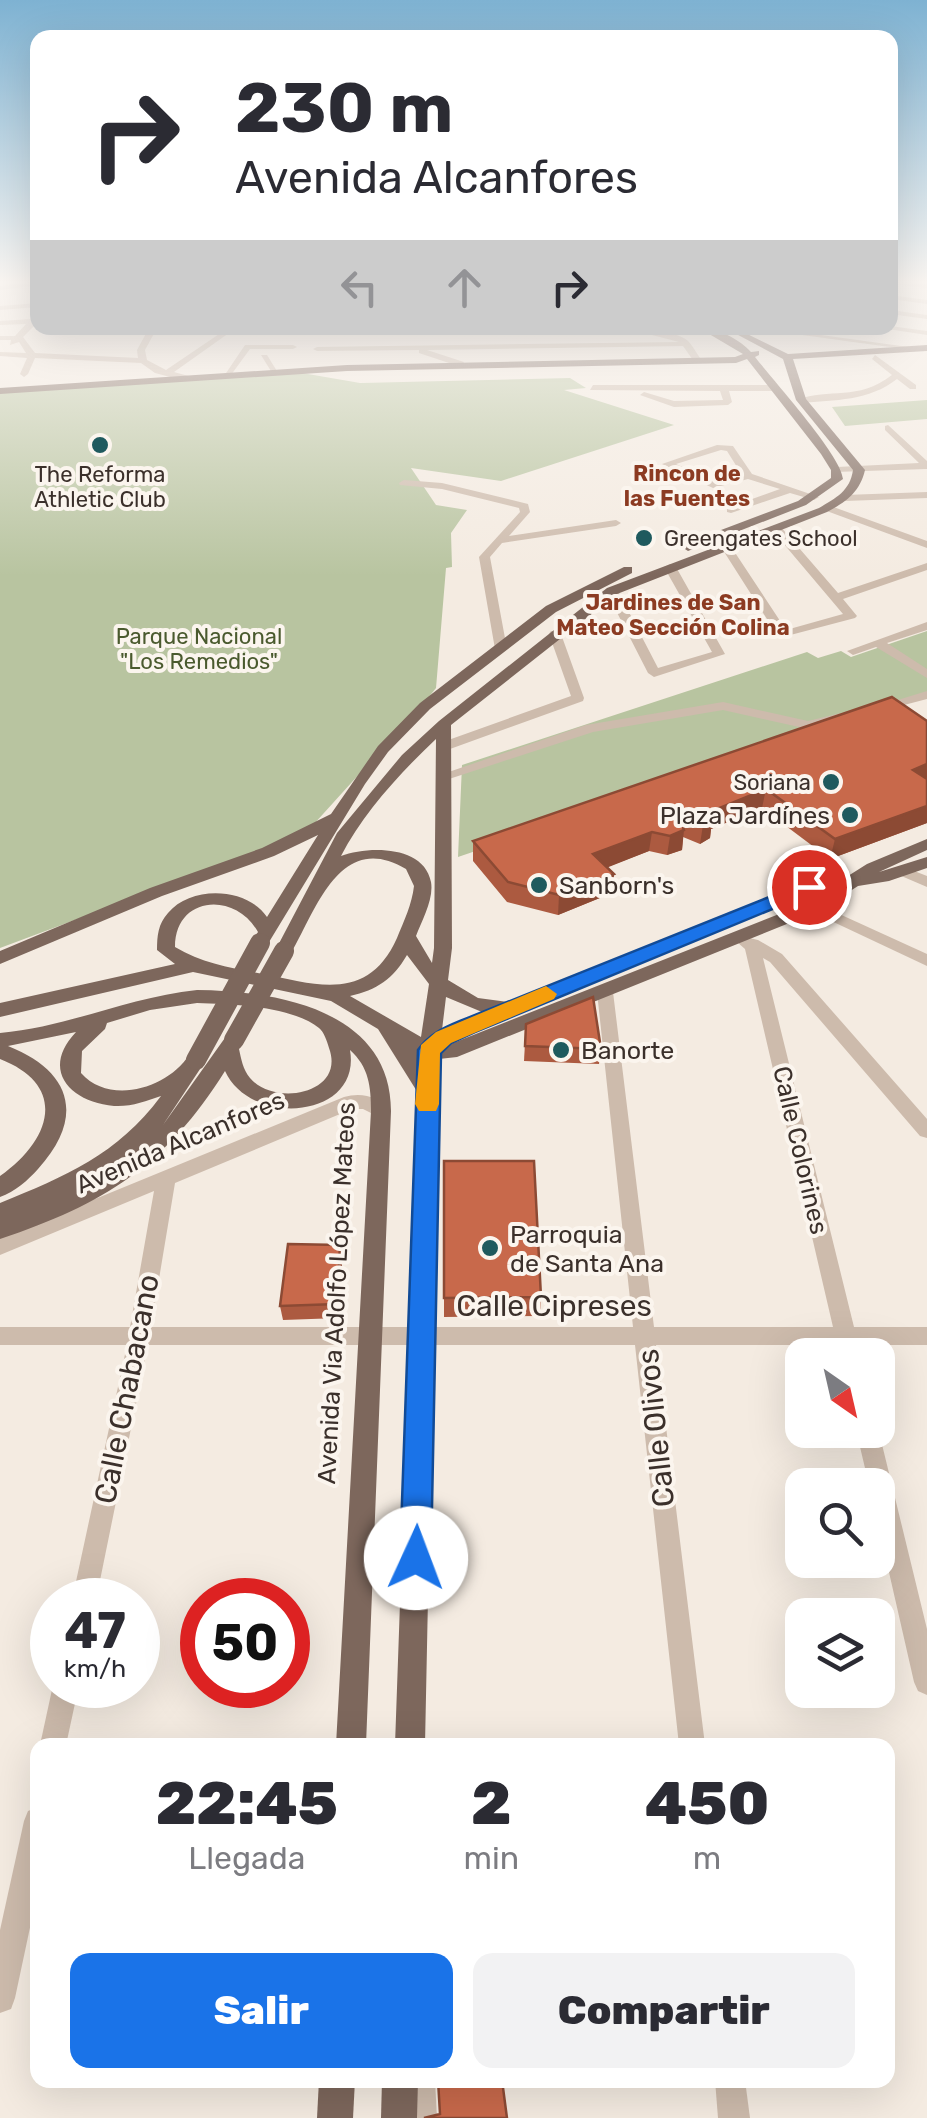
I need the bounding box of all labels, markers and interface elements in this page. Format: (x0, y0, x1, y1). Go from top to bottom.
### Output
text: 230 m (235, 67, 453, 150)
icon: right (70, 70, 200, 200)
text: Avenida Alcanfores (235, 151, 638, 204)
icon: left (332, 260, 387, 315)
icon: ahead (437, 260, 492, 315)
icon: right (542, 260, 597, 315)
marker: The Reforma Athletic Club (89, 434, 111, 456)
district label: Rincon de las Fuentes (624, 460, 750, 512)
place label: The Reforma Athletic Club (34, 461, 166, 513)
place label: Greengates School (664, 525, 858, 552)
marker: Greengates School (633, 527, 655, 549)
district label: Jardines de San Mateo Sección Colina (556, 589, 790, 641)
park label: Parque Nacional "Los Remedios" (116, 623, 282, 675)
place label: Soriana (733, 769, 811, 796)
marker: Soriana (820, 771, 842, 793)
place label: Plaza Jardínes (660, 801, 830, 830)
marker: Plaza Jardínes (839, 804, 861, 826)
pin (767, 845, 852, 930)
icon: arrive (782, 860, 837, 915)
place label: Sanborn's (559, 871, 674, 900)
marker: Sanborn's (528, 874, 550, 896)
place label: Banorte (581, 1036, 674, 1065)
marker: Banorte (550, 1039, 572, 1061)
street label: Calle Colorines (767, 1063, 834, 1237)
street label: Avenida Alcanfores (72, 1085, 289, 1200)
street label: Avenida Via Adolfo López Mateos (312, 1101, 361, 1485)
place label: Parroquia de Santa Ana (510, 1220, 664, 1278)
marker: Parroquia de Santa Ana (479, 1237, 501, 1259)
street label: Calle Chabacano (87, 1271, 167, 1507)
street label: Calle Cipreses (456, 1288, 652, 1324)
north arrow (785, 1338, 895, 1448)
map controls (785, 1338, 895, 1708)
street label: Calle Olivos (630, 1347, 682, 1509)
button: search (785, 1468, 895, 1578)
position arrow (364, 1506, 468, 1610)
speed limit sign: 50 (180, 1578, 310, 1708)
button: layers (785, 1598, 895, 1708)
text: 47 (64, 1601, 126, 1661)
text: km/h (64, 1654, 126, 1683)
text: 22:45 (156, 1768, 338, 1839)
text: 2 (471, 1768, 512, 1839)
text: 450 (645, 1768, 769, 1839)
text: Llegada (188, 1839, 305, 1877)
text: min (464, 1839, 519, 1877)
text: m (693, 1839, 721, 1877)
button: Salir (70, 1953, 453, 2068)
button: Compartir (473, 1953, 855, 2068)

